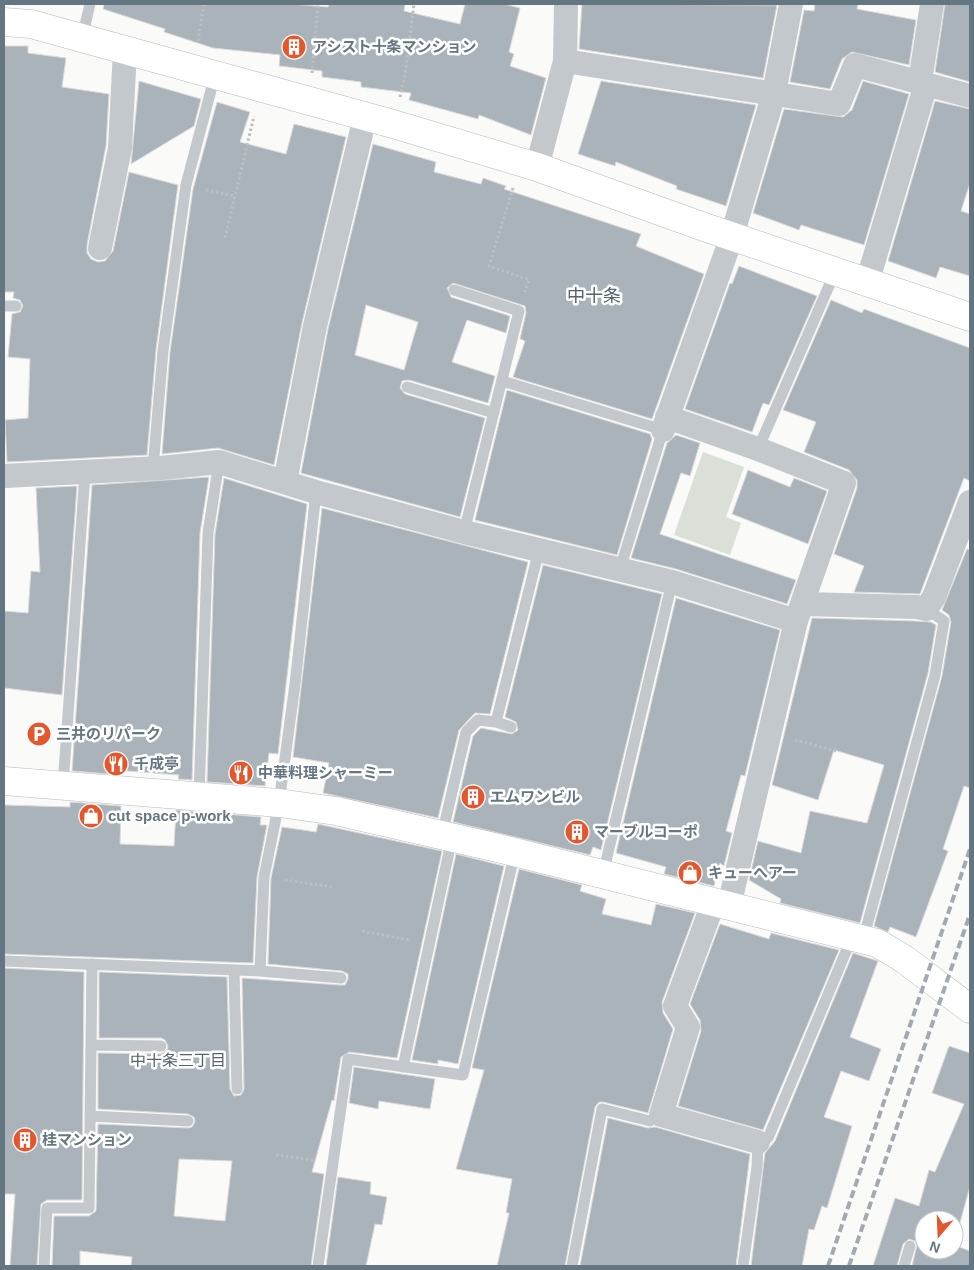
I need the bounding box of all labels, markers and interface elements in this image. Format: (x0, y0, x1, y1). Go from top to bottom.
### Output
building icon: アシスト十条マンション (281, 34, 307, 60)
place label: アシスト十条マンション (312, 38, 476, 55)
district label: 中十条 (567, 286, 621, 306)
parking icon: 三井のリパーク (26, 721, 52, 747)
place label: 三井のリパーク (56, 725, 161, 742)
restaurant icon: 千成亭 (103, 751, 129, 777)
place label: 千成亭 (134, 755, 179, 772)
restaurant icon: 中華料理シャーミー (228, 760, 254, 786)
place label: 中華料理シャーミー (258, 764, 393, 781)
building icon: エムワンビル (460, 784, 486, 810)
place label: エムワンビル (490, 788, 580, 805)
shop icon: cut space p-work (78, 803, 104, 829)
place label: cut space p-work (108, 807, 231, 824)
building icon: マーブルコーポ (564, 819, 590, 845)
place label: マーブルコーポ (594, 823, 698, 840)
shop icon: キューへアー (677, 860, 703, 886)
place label: キューへアー (708, 864, 797, 881)
district label: 中十条三丁目 (130, 1052, 226, 1069)
building icon: 桂マンション (12, 1127, 38, 1153)
place label: 桂マンション (42, 1131, 132, 1148)
north arrow (914, 1210, 964, 1260)
text: N (927, 1238, 942, 1257)

